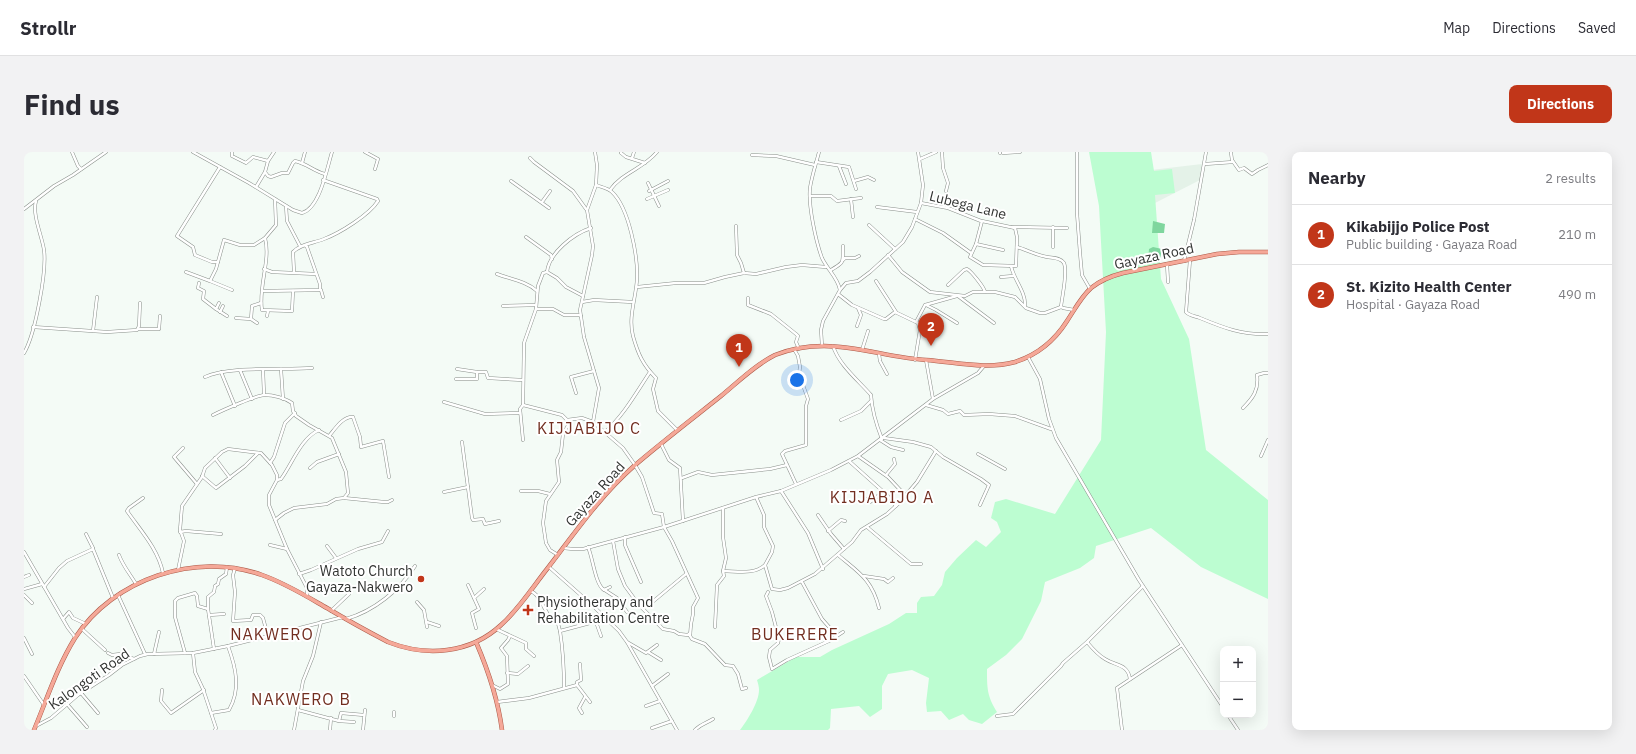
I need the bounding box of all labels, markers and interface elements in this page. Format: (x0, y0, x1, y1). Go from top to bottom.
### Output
text: Strollr (20, 16, 76, 40)
text: Map (1443, 19, 1470, 37)
text: Directions (1492, 19, 1556, 37)
text: Saved (1578, 19, 1616, 37)
button: Directions (1509, 85, 1612, 123)
text: Find us (24, 86, 120, 123)
text: Nearby (1308, 167, 1366, 189)
text: 2 results (1545, 170, 1596, 187)
street label: Lubega Lane (928, 187, 1009, 223)
text: Kikabijjo Police Post (1346, 217, 1490, 236)
text: 1 (1317, 226, 1325, 243)
text: 210 m (1558, 226, 1596, 243)
text: Public building · Gayaza Road (1346, 236, 1517, 253)
street label: Gayaza Road (1113, 239, 1195, 273)
text: St. Kizito Health Center (1346, 277, 1512, 296)
text: 2 (1317, 286, 1325, 303)
text: 490 m (1558, 286, 1596, 303)
text: Hospital · Gayaza Road (1346, 296, 1480, 313)
pin: 2 (918, 313, 944, 346)
pin: 1 (726, 334, 752, 367)
your location (787, 370, 807, 390)
district label: KIJJABIJO C (537, 418, 641, 438)
street label: Gayaza Road (561, 458, 629, 530)
district label: KIJJABIJO A (830, 487, 934, 507)
place label: Watoto Church Gayaza-Nakwero (306, 562, 413, 596)
marker: Watoto Church Gayaza-Nakwero (416, 574, 426, 584)
place label: Physiotherapy and Rehabilitation Centre (537, 593, 670, 627)
marker: Physiotherapy and Rehabilitation Centre (522, 604, 534, 616)
district label: NAKWERO (230, 624, 314, 644)
district label: BUKERERE (751, 624, 839, 644)
street label: Kalongoti Road (45, 644, 133, 714)
map controls (1220, 646, 1256, 718)
button: + (1220, 646, 1256, 682)
button: − (1220, 682, 1256, 718)
district label: NAKWERO B (251, 689, 351, 709)

